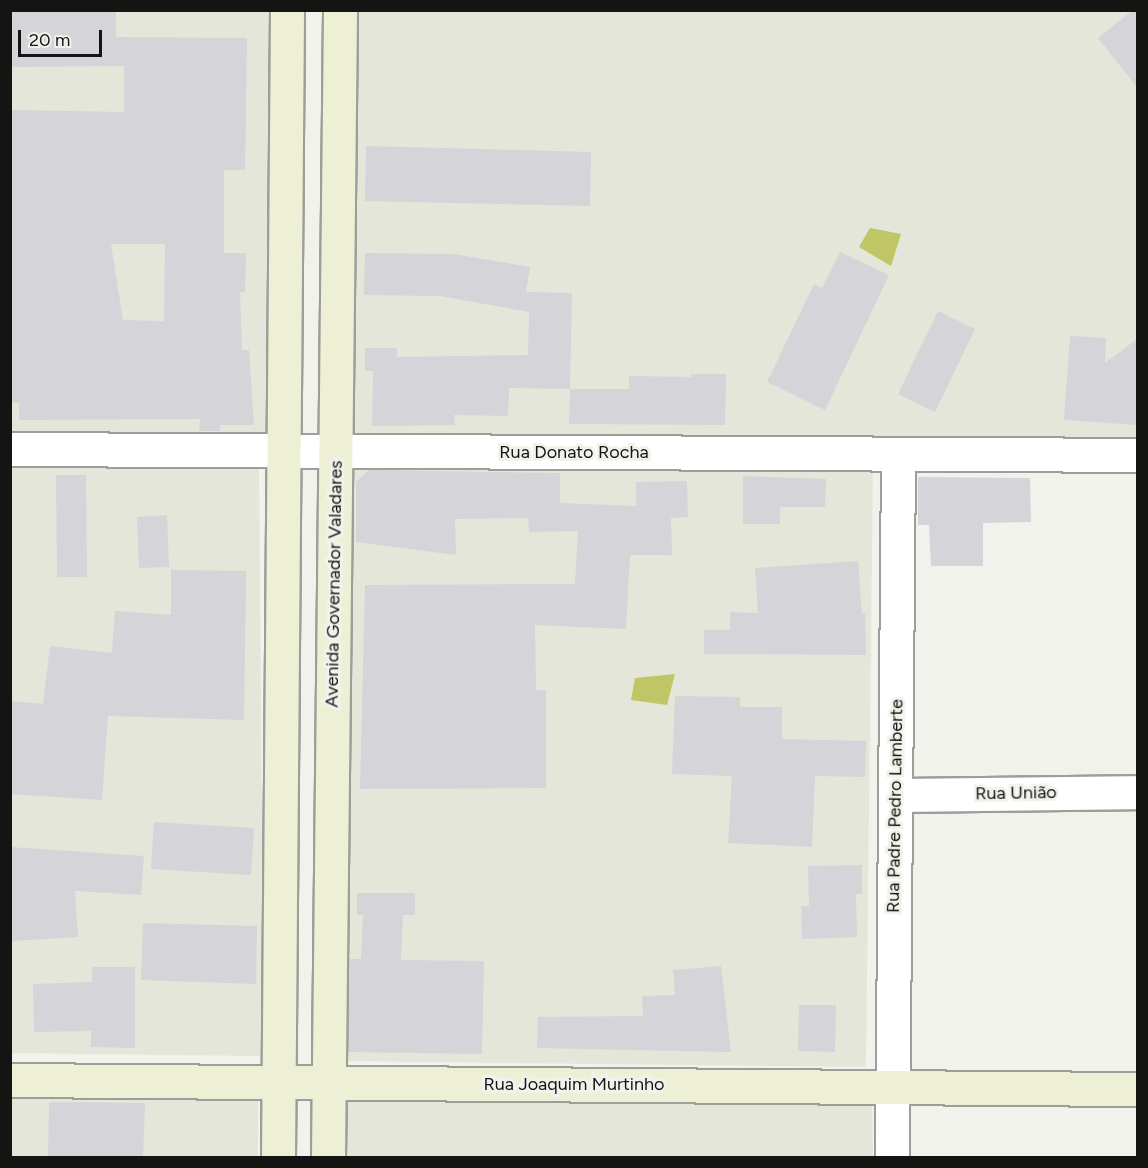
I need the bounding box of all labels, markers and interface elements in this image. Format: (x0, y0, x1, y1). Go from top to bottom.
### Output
scale bar (21, 18, 105, 56)
text: 20 m (29, 29, 70, 51)
street label: Rua Donato Rocha (499, 441, 649, 463)
street label: Avenida Governador Valadares (321, 460, 347, 708)
street label: Rua Padre Pedro Lamberte (882, 699, 908, 913)
street label: Rua União (975, 781, 1057, 805)
street label: Rua Joaquim Murtinho (483, 1073, 665, 1095)

